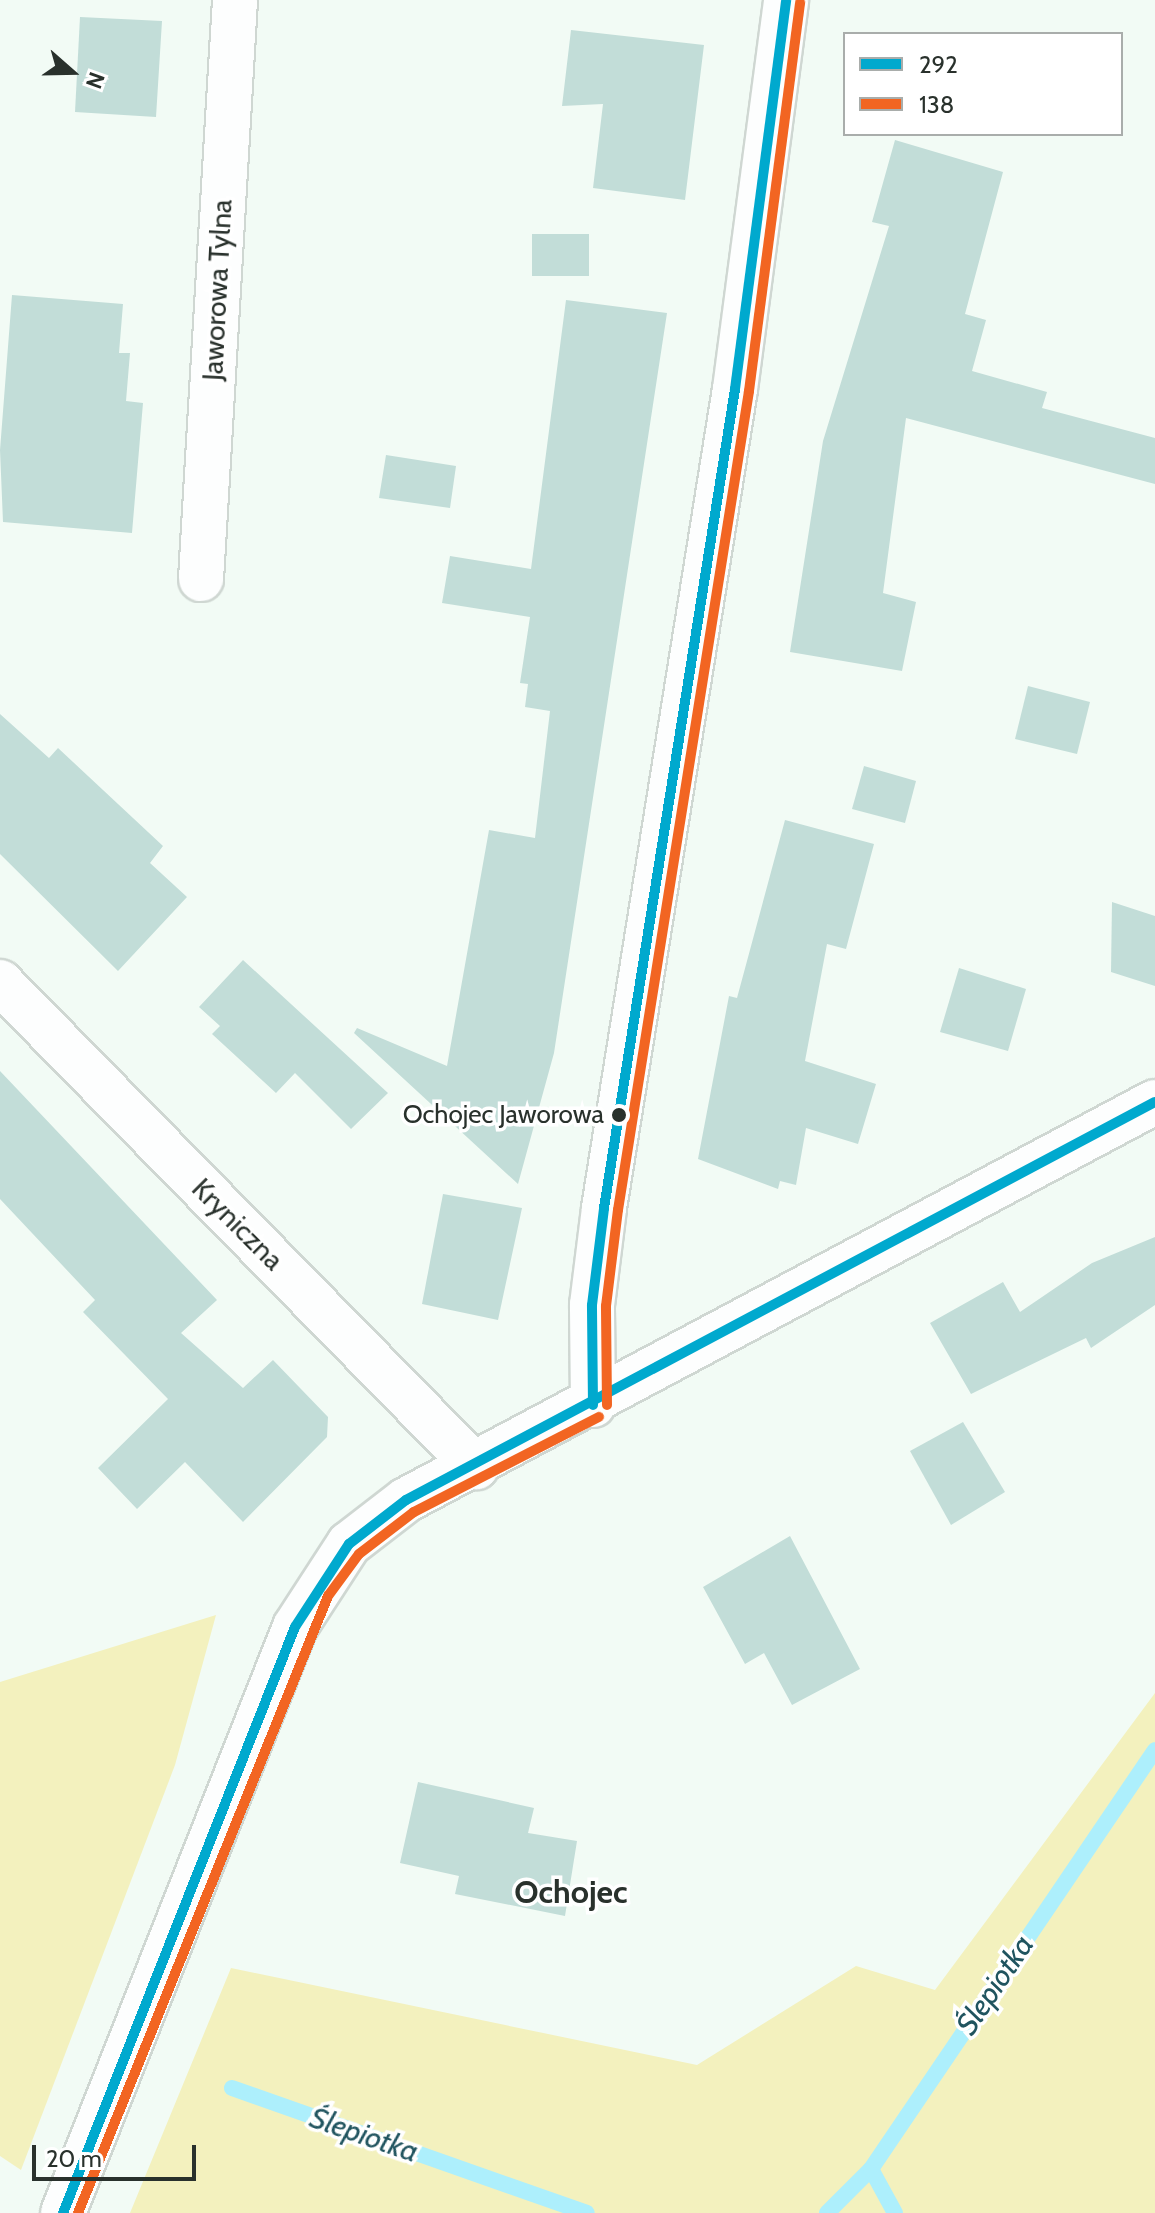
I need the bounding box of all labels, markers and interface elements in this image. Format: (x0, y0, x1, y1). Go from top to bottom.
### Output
north arrow (32, 32, 112, 112)
legend (843, 32, 1123, 136)
text: 292 (919, 50, 958, 79)
text: N (80, 68, 110, 92)
text: 138 (919, 90, 954, 119)
street label: Jaworowa Tylna (195, 198, 239, 382)
place label: Ochojec Jaworowa (403, 1099, 604, 1131)
marker: Ochojec Jaworowa (611, 1107, 627, 1123)
street label: Kryniczna (185, 1171, 291, 1277)
district label: Ochojec (514, 1873, 628, 1911)
water label: Ślepiotka (949, 1928, 1041, 2042)
water label: Ślepiotka (305, 2100, 423, 2170)
scale bar (36, 2129, 200, 2179)
text: 20 m (46, 2144, 102, 2173)

